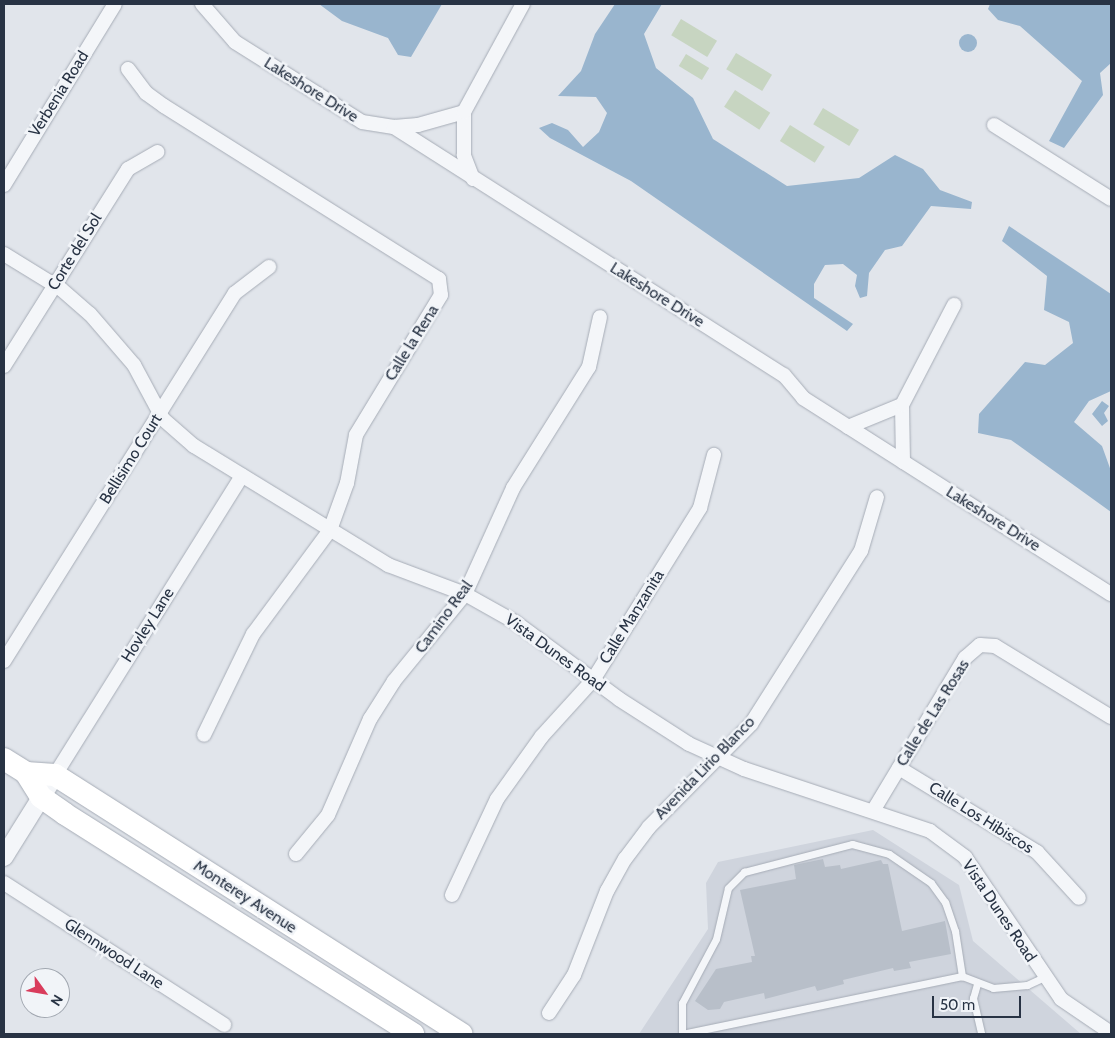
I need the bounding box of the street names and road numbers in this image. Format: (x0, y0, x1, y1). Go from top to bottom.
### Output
street label: Verbenia Road (25, 48, 93, 140)
street label: Lakeshore Drive (260, 53, 362, 127)
street label: Corte del Sol (44, 210, 106, 294)
street label: Lakeshore Drive (606, 258, 708, 332)
street label: Calle la Rena (381, 301, 443, 385)
street label: Bellisimo Court (96, 410, 166, 508)
street label: Lakeshore Drive (942, 482, 1044, 556)
street label: Calle Manzanita (596, 567, 668, 667)
street label: Camino Real (411, 577, 477, 657)
street label: Hovley Lane (118, 584, 178, 666)
street label: Vista Dunes Road (501, 610, 609, 696)
street label: Calle de Las Rosas (892, 656, 974, 770)
street label: Avenida Lirio Blanco (651, 712, 759, 824)
street label: Calle Los Hibiscos (925, 778, 1037, 858)
street label: Monterey Avenue (190, 856, 300, 938)
street label: Vista Dunes Road (958, 856, 1040, 966)
street label: Glennwood Lane (61, 915, 167, 993)

